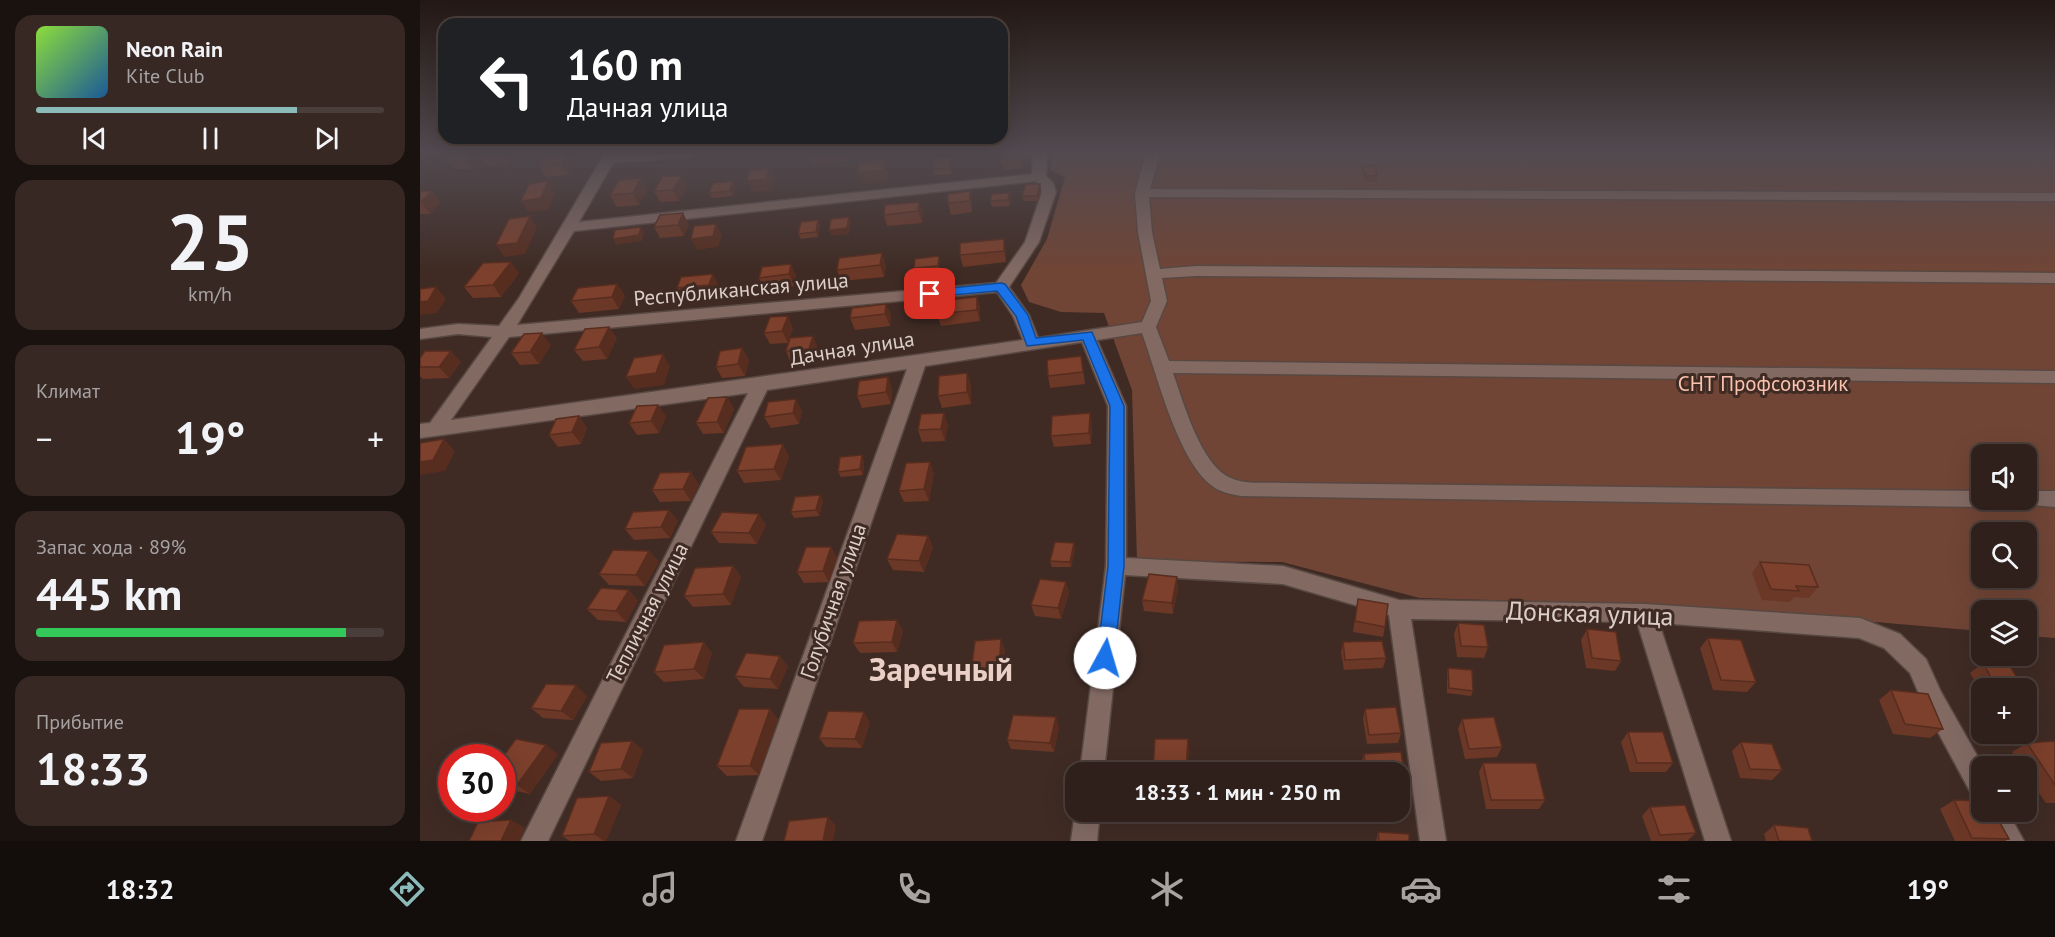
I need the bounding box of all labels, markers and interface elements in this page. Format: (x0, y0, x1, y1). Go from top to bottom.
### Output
text: Neon Rain (126, 35, 223, 63)
text: 160 m (567, 37, 683, 92)
icon: left (468, 42, 546, 120)
text: Kite Club (126, 63, 204, 89)
text: Дачная улица (567, 90, 728, 124)
icon: previous (78, 122, 111, 155)
icon: pause (194, 122, 227, 155)
icon: next (310, 122, 343, 155)
text: 25 (166, 191, 254, 292)
street label: Республиканская улица (632, 266, 850, 312)
pin (904, 268, 955, 319)
icon: arrive (913, 277, 946, 310)
text: km/h (188, 281, 232, 307)
street label: Дачная улица (788, 325, 916, 371)
park label: СНТ Профсоюзник (1678, 370, 1848, 397)
text: Климат (36, 378, 100, 404)
text: 19° (175, 408, 245, 466)
text: − (36, 417, 53, 460)
text: + (367, 417, 384, 460)
map controls (1971, 444, 2037, 822)
button: sound (1971, 444, 2037, 510)
street label: Голубичная улица (794, 520, 872, 682)
button: search (1971, 522, 2037, 588)
text: Запас хода · 89% (36, 534, 186, 560)
street label: Тепличная улица (600, 538, 694, 688)
text: 445 km (36, 564, 182, 622)
street label: Донская улица (1506, 594, 1674, 632)
button: layers (1971, 600, 2037, 666)
position arrow (1073, 626, 1137, 690)
district label: Заречный (869, 647, 1013, 690)
button: + (1971, 678, 2037, 744)
text: Прибытие (36, 709, 124, 735)
text: 18:33 (36, 739, 150, 797)
speed limit sign: 30 (438, 744, 516, 822)
button: − (1971, 756, 2037, 822)
text: 18:33 · 1 мин · 250 m (1134, 778, 1341, 806)
icon: directions (386, 868, 428, 910)
icon: music (639, 868, 681, 910)
icon: phone (893, 868, 935, 910)
icon: climate (1146, 868, 1188, 910)
icon: car (1400, 868, 1442, 910)
icon: filters (1653, 868, 1695, 910)
text: 18:32 (106, 872, 174, 906)
text: 19° (1907, 872, 1949, 906)

